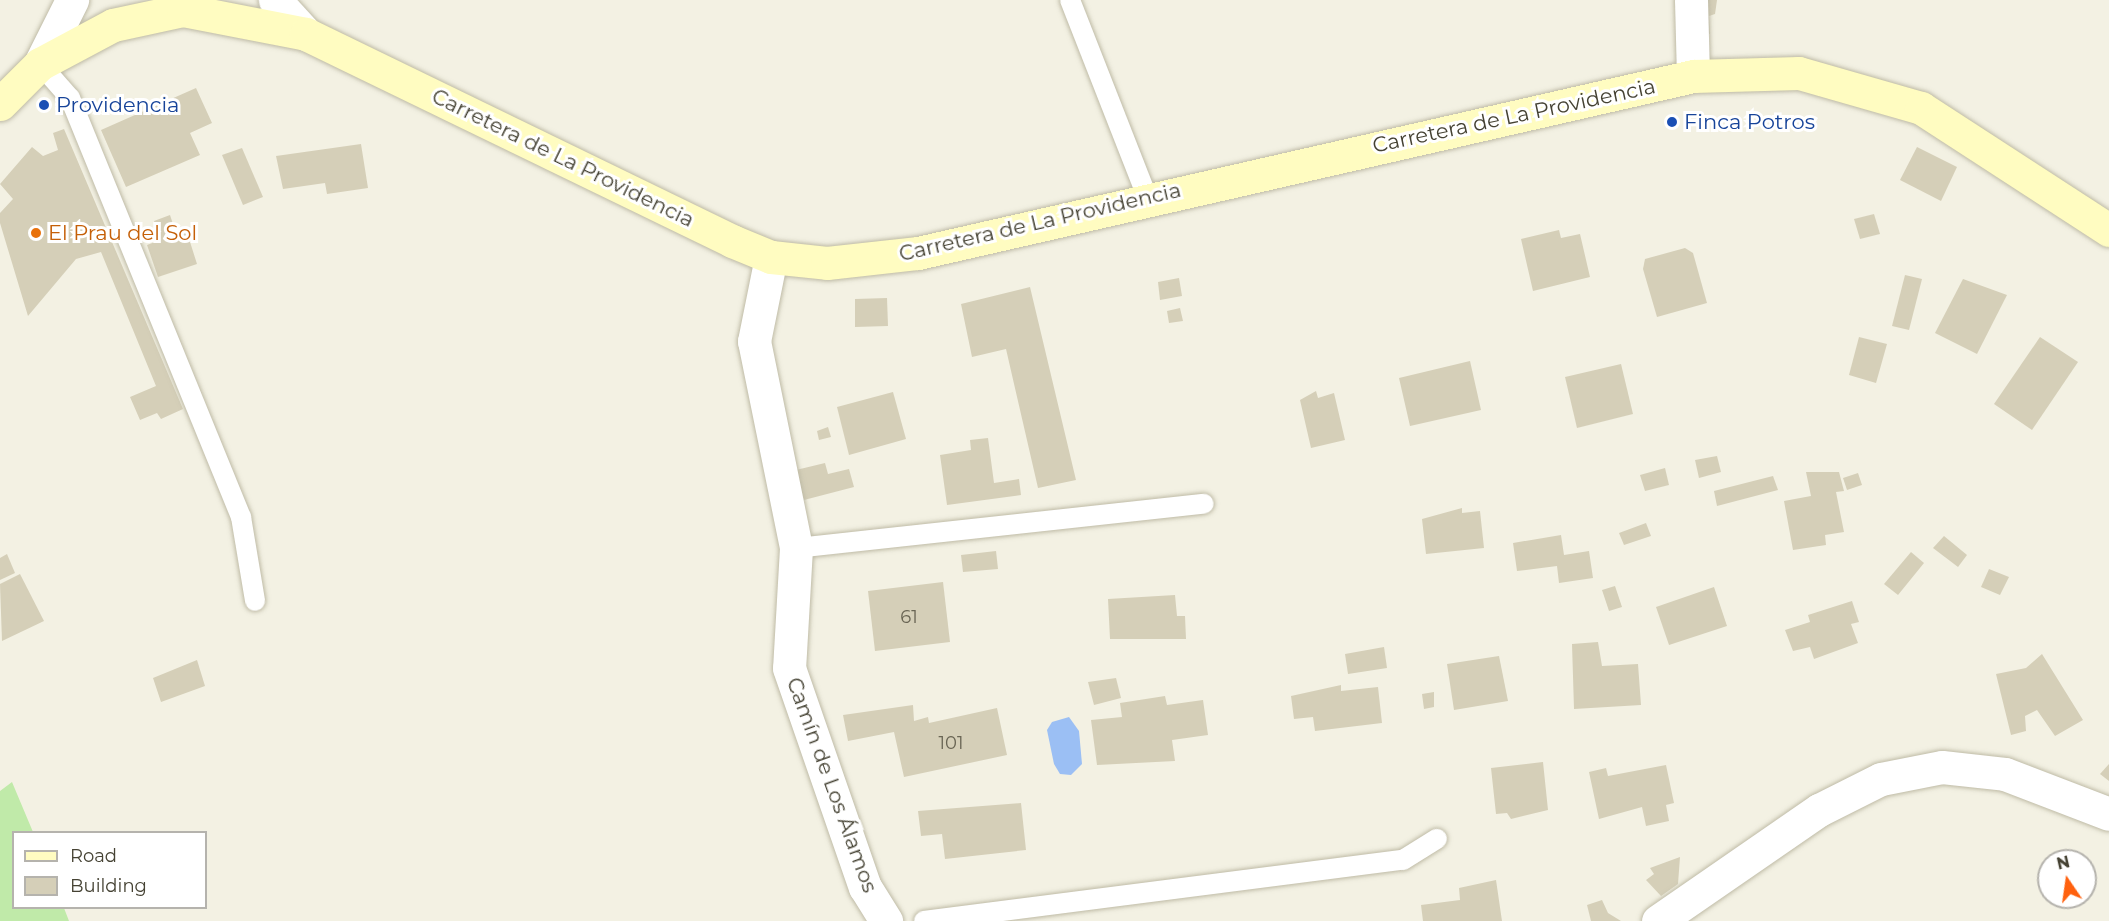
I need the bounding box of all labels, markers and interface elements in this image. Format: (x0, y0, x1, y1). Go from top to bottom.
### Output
street label: Carretera de La Providencia (1370, 74, 1658, 158)
street label: Carretera de La Providencia (428, 83, 698, 233)
place label: Providencia (56, 92, 179, 118)
marker: Providencia (37, 98, 51, 112)
place label: Finca Potros (1684, 109, 1815, 135)
marker: Finca Potros (1665, 115, 1679, 129)
street label: Carretera de La Providencia (897, 177, 1183, 267)
place label: El Prau del Sol (48, 220, 197, 246)
marker: El Prau del Sol (29, 226, 43, 240)
house number: 61 (900, 606, 918, 628)
street label: Camín de Los Álamos (781, 674, 883, 896)
house number: 101 (939, 732, 963, 754)
legend (12, 831, 207, 909)
text: Road (70, 845, 117, 867)
north arrow (2037, 849, 2097, 909)
text: N (2055, 852, 2072, 874)
text: Building (70, 875, 147, 897)

